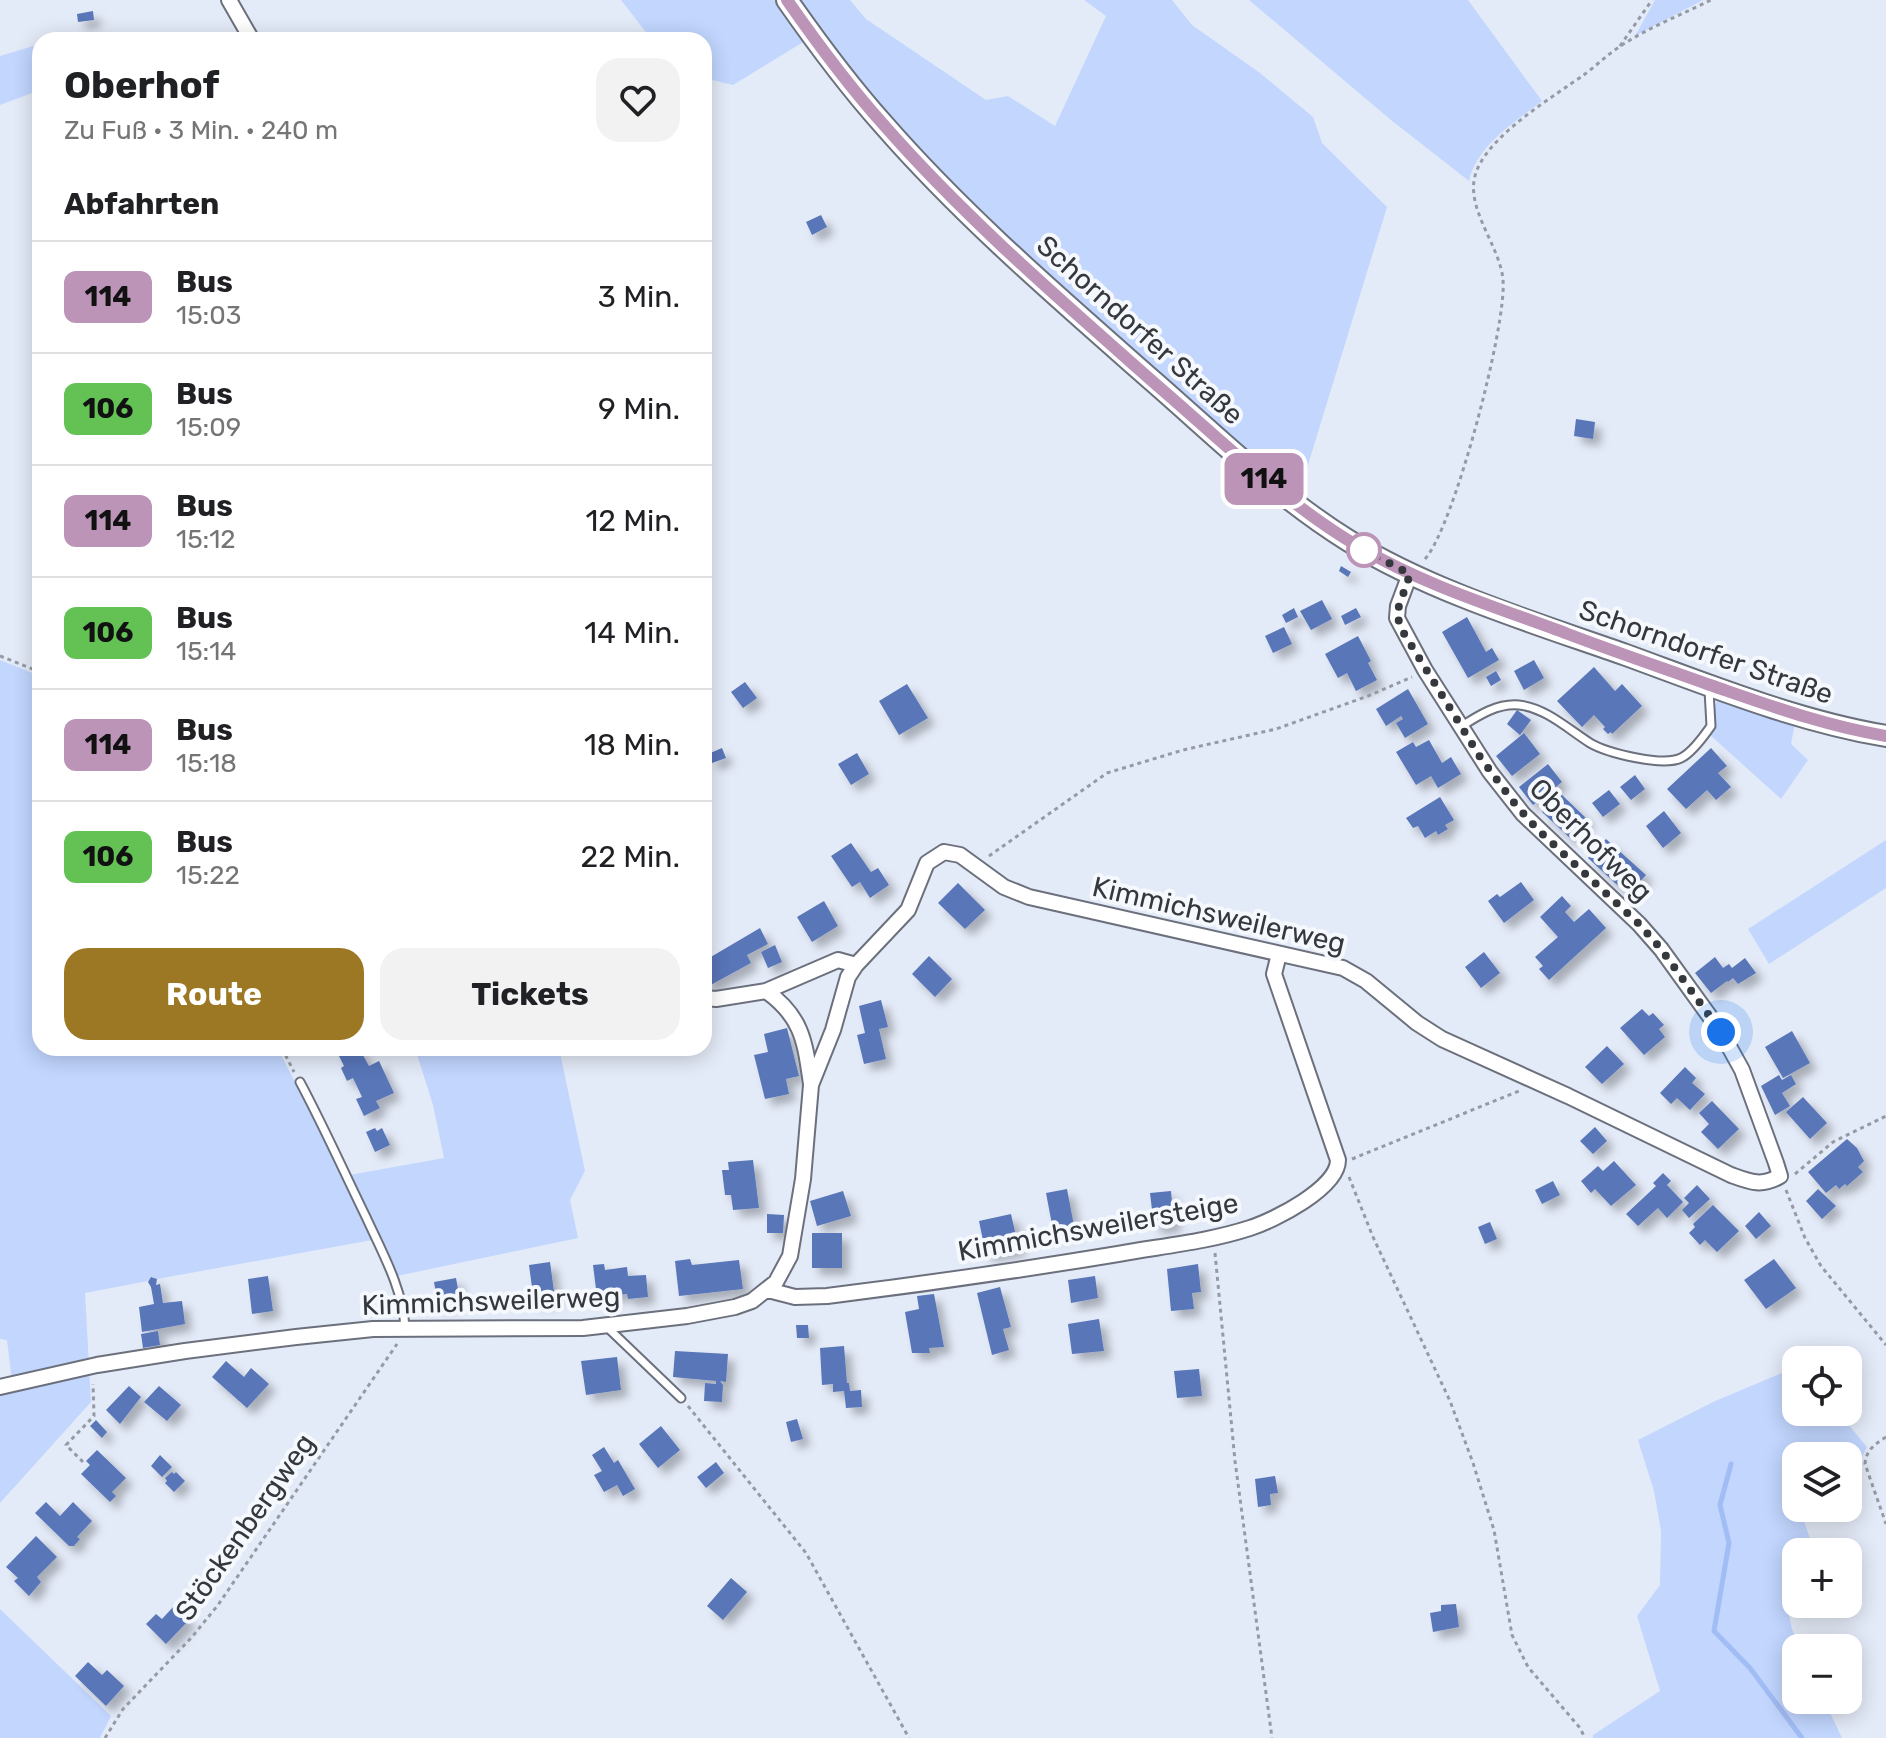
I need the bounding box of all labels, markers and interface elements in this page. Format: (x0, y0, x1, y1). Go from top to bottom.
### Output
button: heart (596, 58, 680, 142)
text: Oberhof (64, 62, 219, 108)
text: Zu Fuß · 3 Min. · 240 m (64, 115, 338, 146)
text: Abfahrten (64, 186, 219, 222)
street label: Schorndorfer Straße (1030, 229, 1250, 431)
text: Bus (176, 264, 233, 300)
text: 3 Min. (598, 279, 680, 315)
text: 114 (85, 280, 131, 313)
text: 15:03 (176, 300, 241, 331)
text: Bus (176, 376, 233, 412)
text: 9 Min. (598, 391, 680, 427)
text: 106 (82, 392, 134, 425)
text: 15:09 (176, 412, 241, 443)
line badge: 114 (1218, 453, 1310, 505)
text: 114 (1241, 462, 1287, 495)
text: Bus (176, 488, 233, 524)
text: 12 Min. (585, 503, 680, 539)
text: 114 (85, 504, 131, 537)
text: 15:12 (176, 524, 236, 555)
unlabelled marker (1347, 533, 1381, 567)
street label: Schorndorfer Straße (1575, 593, 1837, 711)
text: Bus (176, 600, 233, 636)
text: 14 Min. (584, 615, 680, 651)
text: 106 (82, 616, 134, 649)
text: 15:14 (176, 636, 237, 667)
text: Bus (176, 712, 233, 748)
text: 18 Min. (584, 727, 680, 763)
text: 114 (85, 728, 131, 761)
text: 15:18 (176, 748, 237, 779)
street label: Oberhofweg (1523, 772, 1659, 908)
text: Bus (176, 824, 233, 860)
text: 22 Min. (581, 839, 680, 875)
text: 106 (82, 840, 134, 873)
text: 15:22 (176, 860, 240, 891)
street label: Kimmichsweilerweg (1089, 870, 1349, 960)
button: Route (64, 948, 364, 1040)
button: Tickets (380, 948, 680, 1040)
your location (1701, 1012, 1741, 1052)
street label: Kimmichsweilersteige (955, 1186, 1241, 1268)
street label: Kimmichsweilerweg (361, 1280, 621, 1322)
map controls (1782, 1346, 1862, 1714)
button: locate (1782, 1346, 1862, 1426)
street label: Stöckenbergweg (168, 1427, 322, 1627)
button: layers (1782, 1442, 1862, 1522)
button: + (1782, 1538, 1862, 1618)
button: − (1782, 1634, 1862, 1714)

